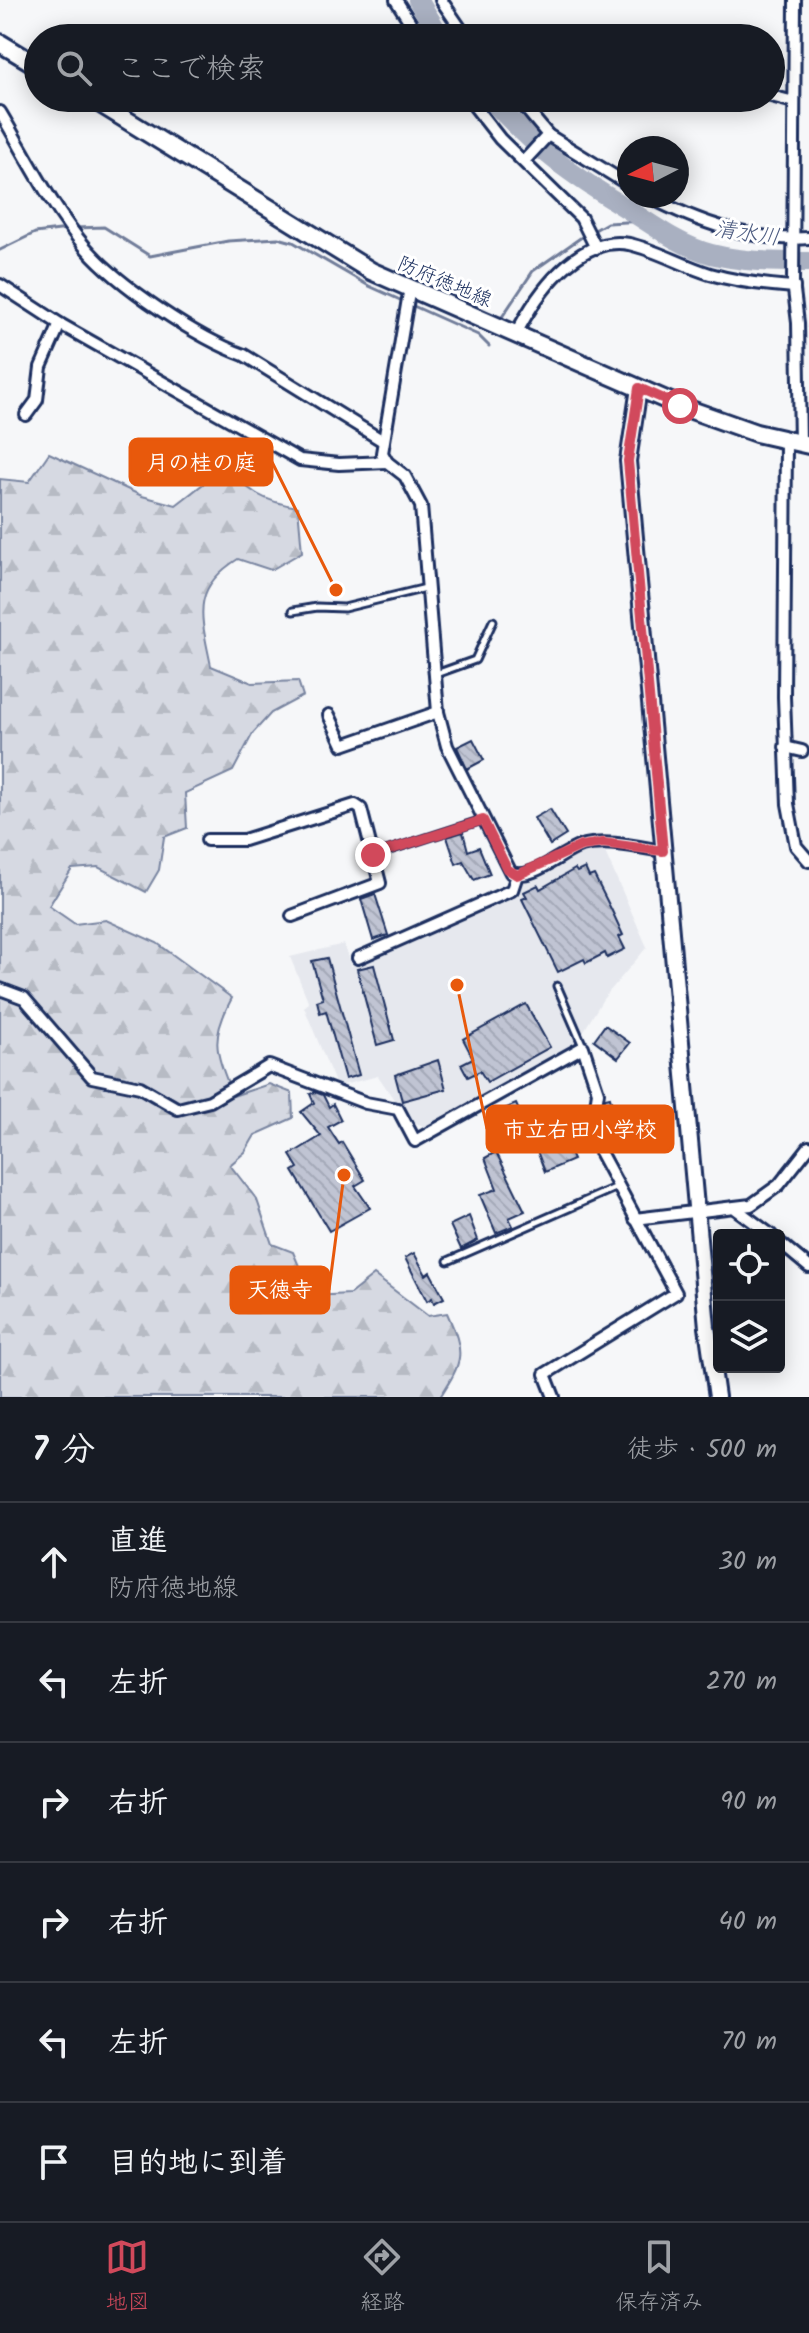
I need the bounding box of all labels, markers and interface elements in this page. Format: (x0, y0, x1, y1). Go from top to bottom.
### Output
search box (24, 24, 785, 112)
icon: search (52, 46, 96, 90)
text: ここで検索 (116, 46, 266, 94)
north arrow (617, 136, 689, 208)
water label: 清水川 (712, 213, 782, 256)
street label: 防府徳地線 (392, 249, 496, 317)
route start (662, 388, 698, 424)
callout: 月の桂の庭 (130, 439, 272, 485)
text: 月の桂の庭 (146, 447, 256, 482)
route end (355, 837, 391, 873)
callout: 市立右田小学校 (487, 1106, 673, 1152)
text: 市立右田小学校 (503, 1114, 657, 1149)
map controls (713, 1229, 785, 1373)
button: locate (713, 1229, 785, 1301)
callout: 天徳寺 (231, 1267, 329, 1313)
text: 天徳寺 (247, 1274, 313, 1309)
button: layers (713, 1301, 785, 1373)
text: 7 分 (32, 1424, 95, 1478)
text: 徒歩 · 500 m (627, 1429, 777, 1471)
text: 直進 (108, 1518, 168, 1566)
icon: ahead (32, 1540, 76, 1584)
text: 30 m (718, 1541, 777, 1583)
text: 防府徳地線 (108, 1568, 238, 1610)
icon: left (32, 1660, 76, 1704)
text: 左折 (108, 1660, 168, 1708)
text: 270 m (706, 1661, 777, 1703)
icon: right (32, 1780, 76, 1824)
text: 右折 (108, 1780, 168, 1828)
text: 90 m (720, 1781, 777, 1823)
icon: right (32, 1900, 76, 1944)
text: 右折 (108, 1900, 168, 1948)
text: 40 m (719, 1901, 777, 1943)
icon: left (32, 2020, 76, 2064)
text: 左折 (108, 2020, 168, 2068)
text: 70 m (721, 2021, 777, 2063)
icon: arrive (32, 2140, 76, 2184)
text: 目的地に到着 (108, 2140, 288, 2188)
tab: 地図 (105, 2235, 150, 2321)
tab: 経路 (360, 2235, 405, 2321)
tab: 保存済み (615, 2235, 704, 2321)

